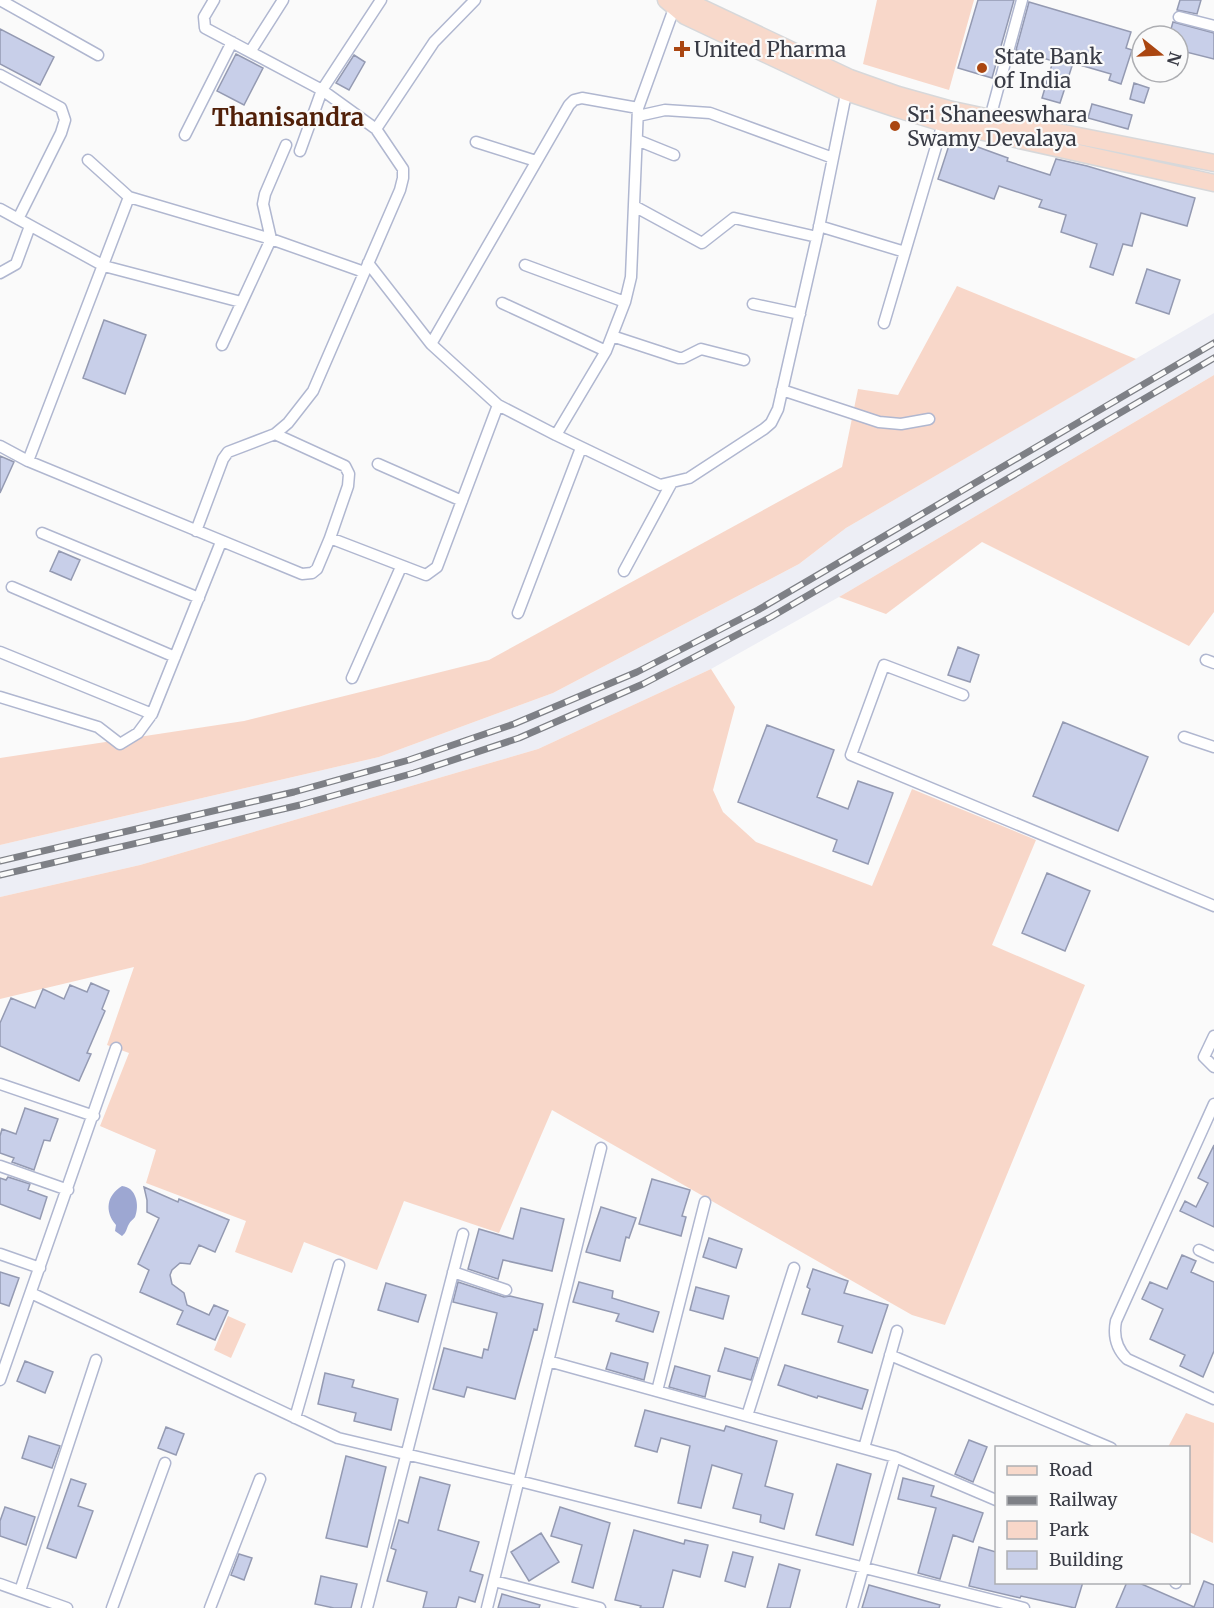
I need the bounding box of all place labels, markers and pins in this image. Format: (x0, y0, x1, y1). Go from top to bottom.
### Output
place label: United Pharma (694, 36, 846, 63)
marker: United Pharma (675, 42, 689, 56)
place label: State Bank of India (994, 43, 1103, 94)
marker: State Bank of India (975, 61, 989, 75)
place label: Sri Shaneeswhara Swamy Devalaya (907, 101, 1088, 152)
marker: Sri Shaneeswhara Swamy Devalaya (888, 119, 902, 133)

